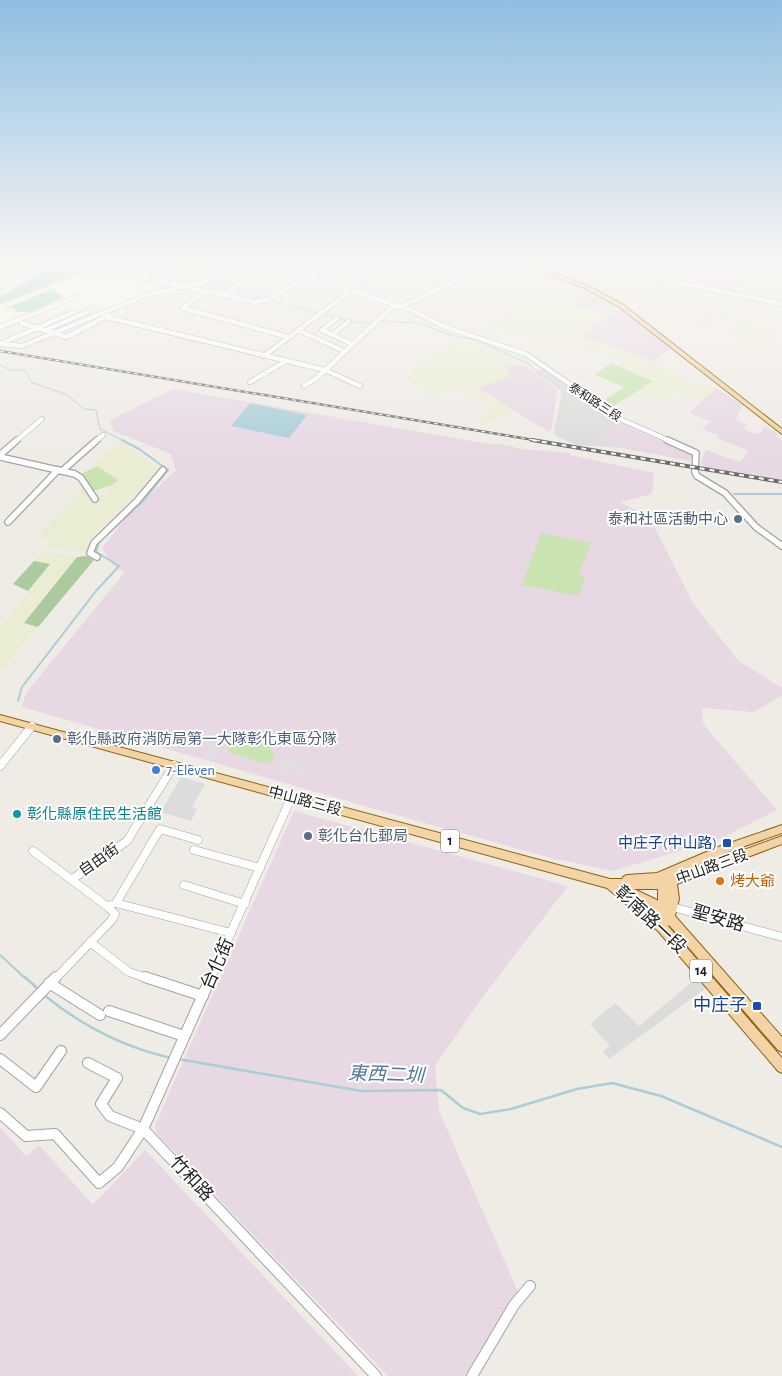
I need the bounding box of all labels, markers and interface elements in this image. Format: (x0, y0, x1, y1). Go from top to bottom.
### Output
street label: 泰和路三段 (567, 380, 624, 423)
place label: 泰和社區活動中心 (608, 510, 728, 527)
marker: 泰和社區活動中心 (732, 513, 744, 525)
place label: 彰化縣政府消防局第一大隊彰化東區分隊 (67, 730, 337, 747)
marker: 彰化縣政府消防局第一大隊彰化東區分隊 (51, 733, 63, 745)
place label: 7-Eleven (166, 763, 215, 778)
marker: 7-Eleven (150, 764, 162, 776)
street label: 中山路三段 (267, 783, 343, 818)
place label: 彰化縣原住民生活館 (27, 805, 162, 822)
marker: 彰化縣原住民生活館 (11, 808, 23, 820)
place label: 彰化台化郵局 (318, 827, 408, 844)
road number: 1 (441, 829, 459, 852)
marker: 彰化台化郵局 (302, 830, 314, 842)
place label: 中庄子(中山路) (618, 835, 717, 851)
marker: 中庄子(中山路) (721, 837, 733, 849)
street label: 自由街 (76, 840, 122, 879)
street label: 中山路三段 (674, 846, 750, 887)
place label: 烤大爺 (730, 873, 775, 889)
marker: 烤大爺 (714, 875, 726, 887)
street label: 彰南路一段 (611, 881, 690, 957)
street label: 聖安路 (690, 901, 747, 935)
street label: 台化街 (197, 935, 237, 992)
road number: 14 (690, 959, 712, 982)
place label: 中庄子 (693, 995, 747, 1015)
marker: 中庄子 (751, 1000, 763, 1012)
water label: 東西二圳 (348, 1063, 427, 1086)
street label: 竹和路 (166, 1152, 217, 1205)

